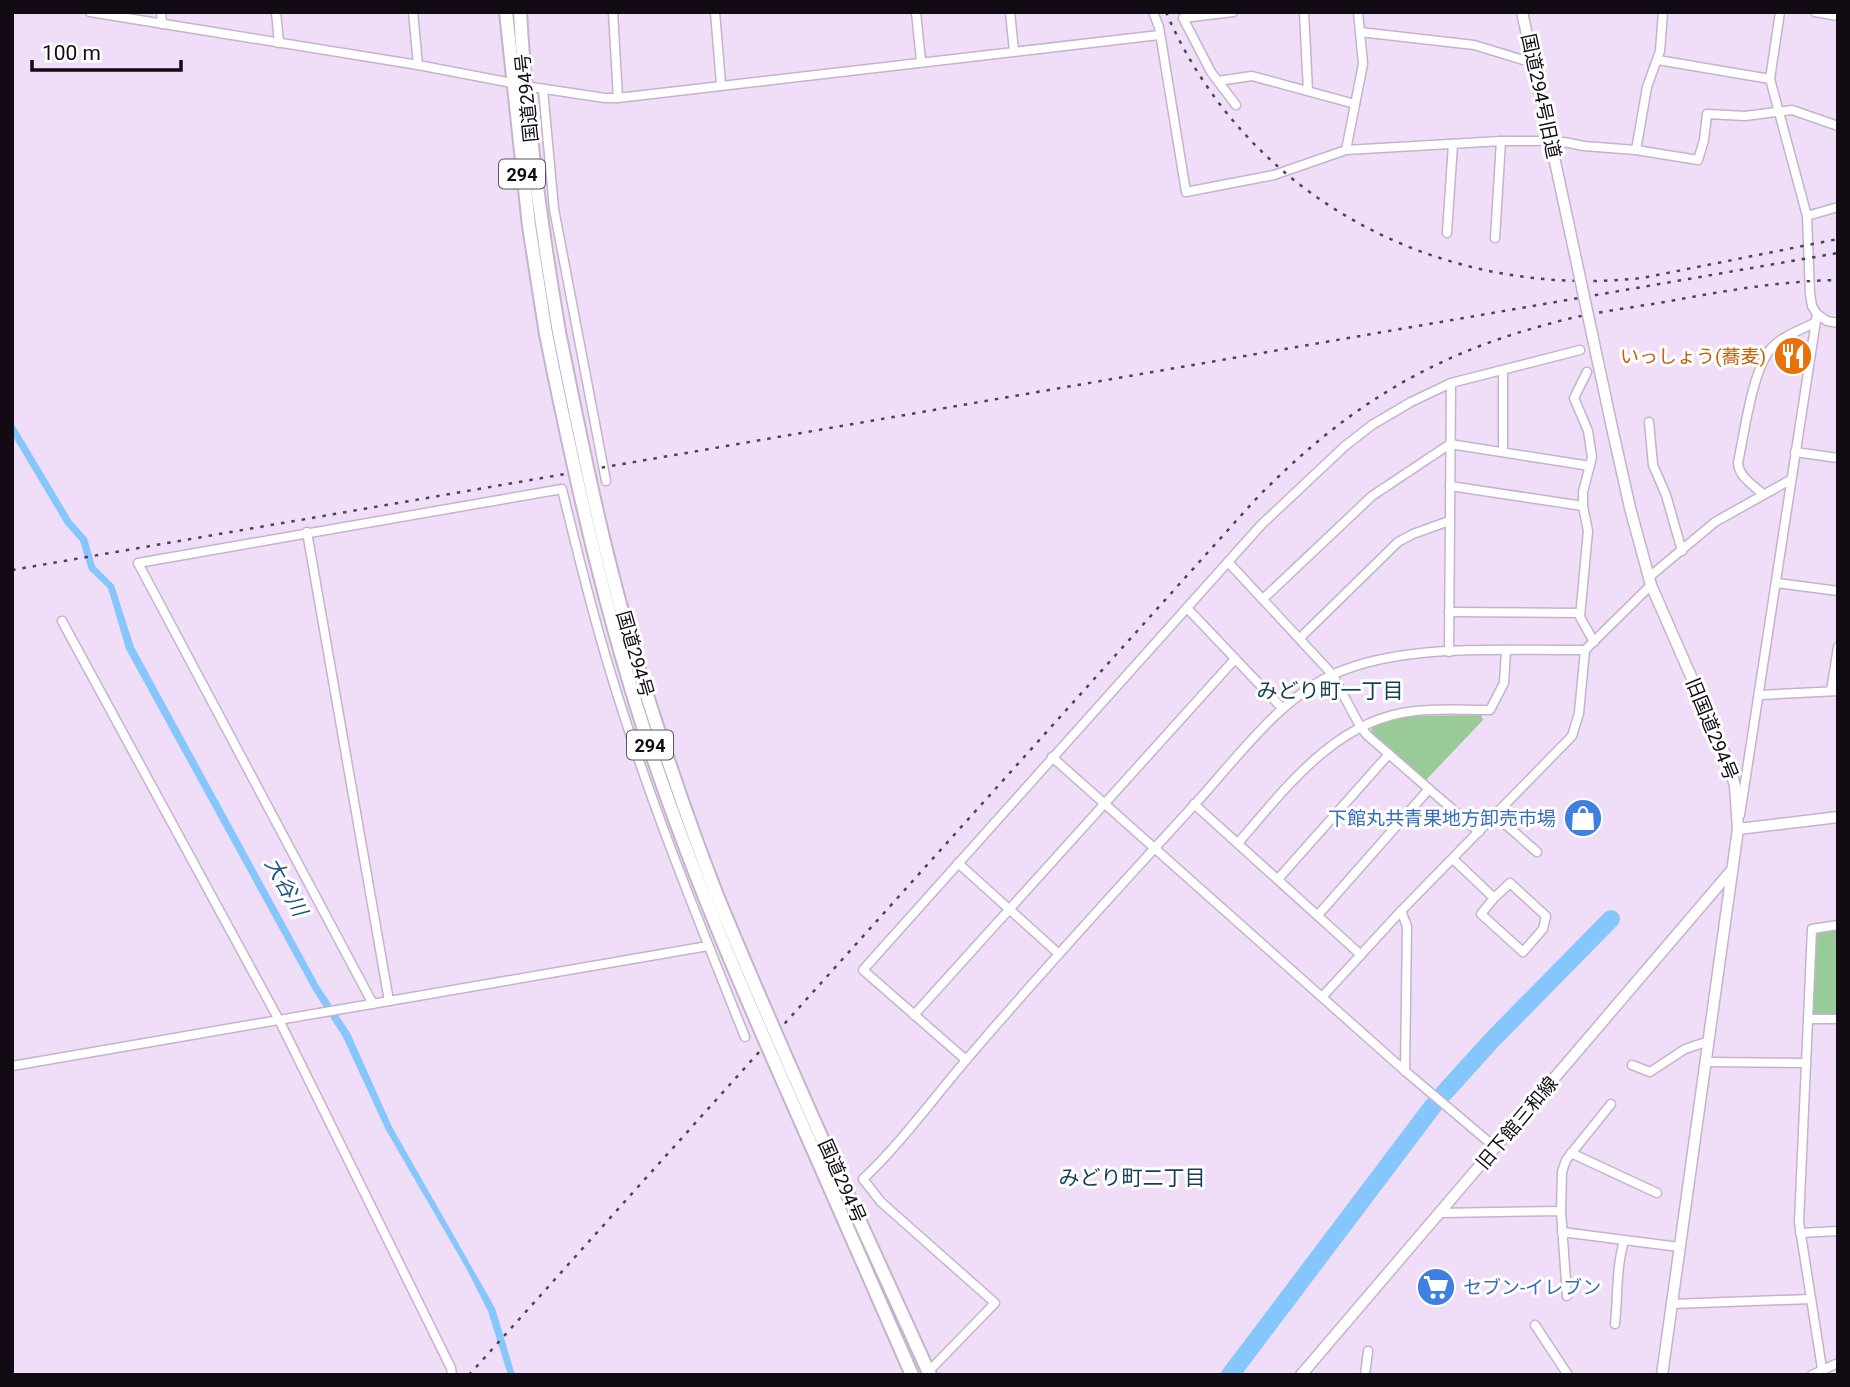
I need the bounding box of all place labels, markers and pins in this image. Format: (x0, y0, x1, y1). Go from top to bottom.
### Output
restaurant icon: いっしょう(蕎麦) (1772, 335, 1814, 377)
place label: いっしょう(蕎麦) (1620, 345, 1766, 368)
shop icon: 下館丸共青果地方卸売市場 (1562, 797, 1604, 839)
place label: 下館丸共青果地方卸売市場 (1328, 807, 1556, 830)
supermarket icon: セブン-イレブン (1415, 1266, 1457, 1308)
place label: セブン-イレブン (1463, 1276, 1601, 1299)

